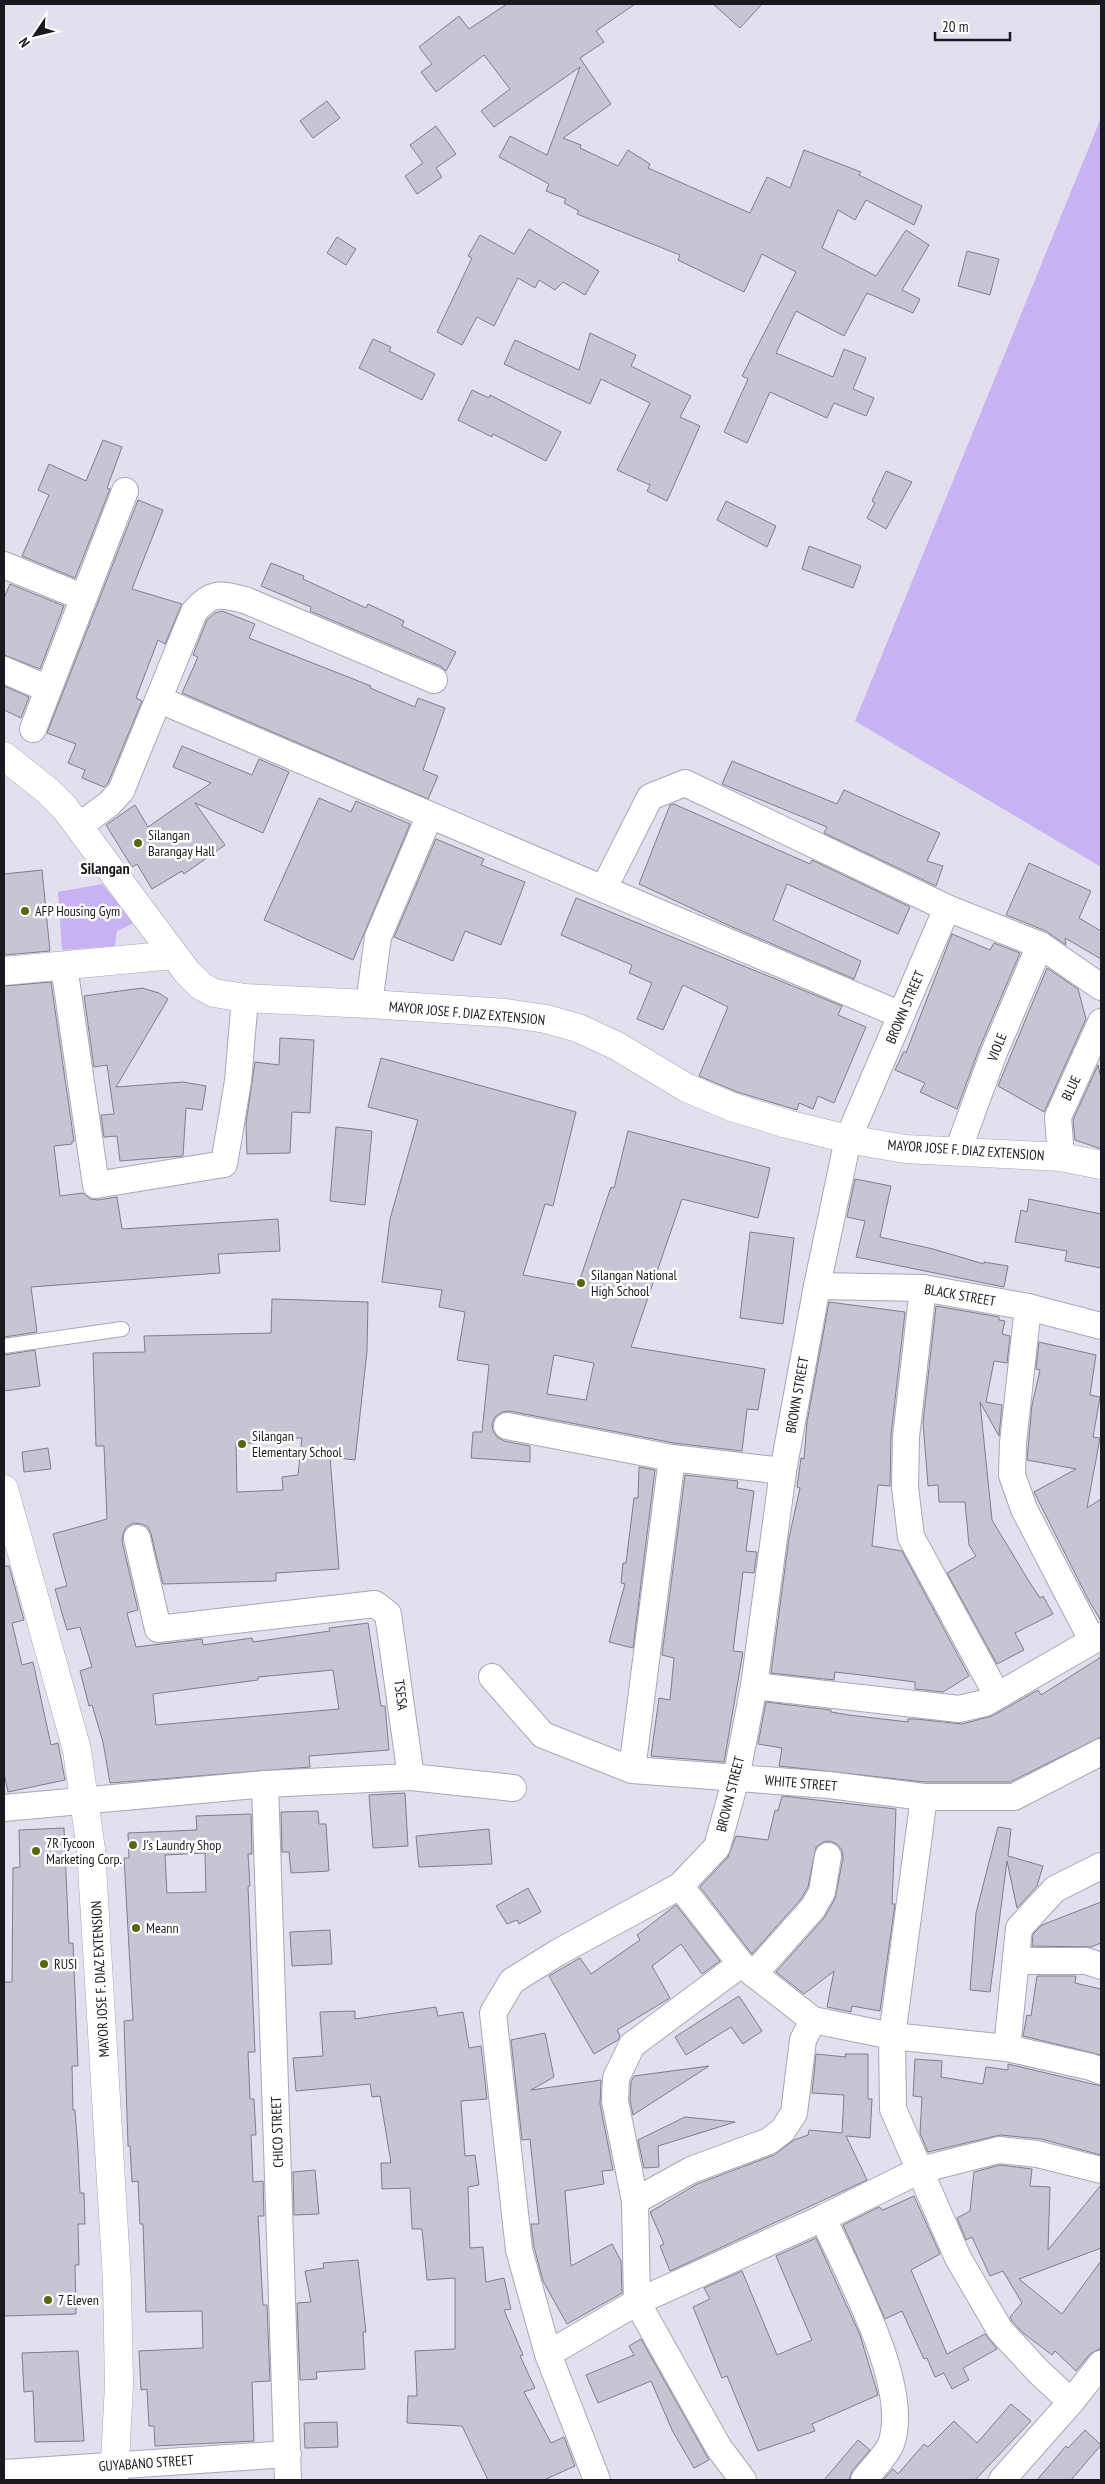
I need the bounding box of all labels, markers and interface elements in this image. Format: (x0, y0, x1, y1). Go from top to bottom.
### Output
north arrow (10, 10, 60, 60)
scale bar (935, 10, 1010, 42)
text: 20 m (942, 17, 968, 36)
text: N (15, 34, 34, 51)
place label: Silangan Barangay Hall (148, 826, 216, 860)
marker: Silangan Barangay Hall (132, 837, 144, 849)
district label: Silangan (80, 858, 130, 878)
place label: AFP Housing Gym (35, 902, 120, 920)
marker: AFP Housing Gym (19, 905, 31, 917)
street label: BROWN STREET (882, 967, 929, 1046)
street label: MAYOR JOSE F. DIAZ EXTENSION (388, 997, 546, 1029)
street label: VIOLE (983, 1030, 1011, 1065)
street label: BLUE (1057, 1073, 1085, 1103)
street label: MAYOR JOSE F. DIAZ EXTENSION (887, 1136, 1045, 1164)
place label: Silangan National High School (591, 1266, 678, 1300)
marker: Silangan National High School (575, 1277, 587, 1289)
street label: BLACK STREET (923, 1280, 998, 1310)
street label: BROWN STREET (781, 1355, 813, 1435)
place label: Silangan Elementary School (252, 1427, 342, 1461)
marker: Silangan Elementary School (236, 1438, 248, 1450)
street label: TSESA (390, 1679, 412, 1712)
street label: BROWN STREET (712, 1754, 748, 1834)
street label: WHITE STREET (764, 1771, 839, 1795)
place label: 7R Tycoon Marketing Corp. (46, 1834, 122, 1868)
place label: J's Laundry Shop (142, 1836, 221, 1854)
marker: J's Laundry Shop (127, 1839, 139, 1851)
marker: 7R Tycoon Marketing Corp. (30, 1845, 42, 1857)
street label: MAYOR JOSE F. DIAZ EXTENSION (87, 1900, 113, 2058)
place label: Meann (146, 1919, 179, 1937)
marker: Meann (130, 1922, 142, 1934)
place label: RUSI (54, 1955, 77, 1973)
marker: RUSI (38, 1958, 50, 1970)
street label: CHICO STREET (267, 2095, 287, 2168)
place label: 7 Eleven (58, 2291, 99, 2309)
marker: 7 Eleven (42, 2294, 54, 2306)
street label: GUYABANO STREET (98, 2451, 195, 2475)

